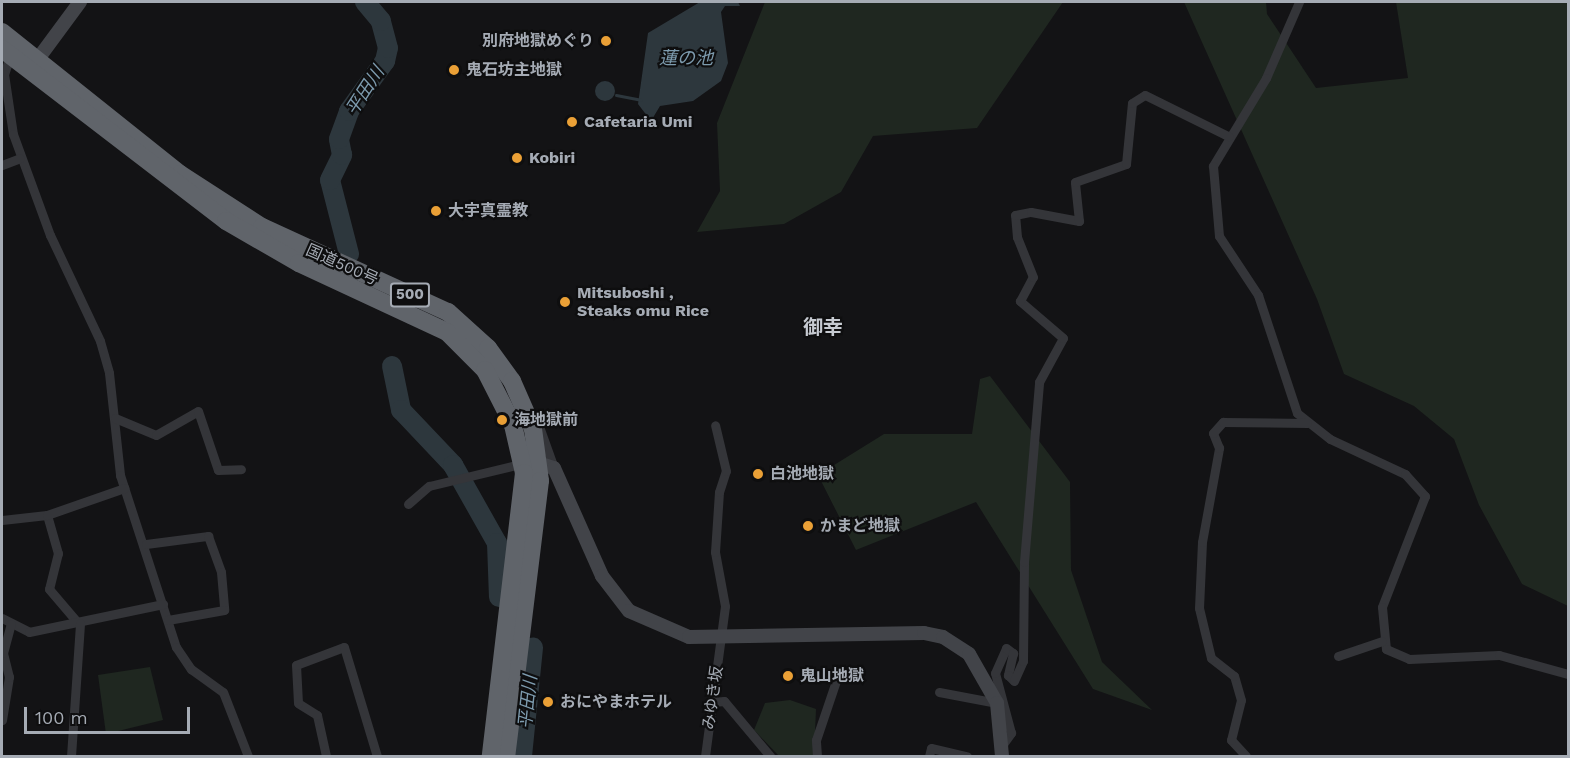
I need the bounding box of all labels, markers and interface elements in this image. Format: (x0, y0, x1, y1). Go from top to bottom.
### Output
place label: 別府地獄めぐり (482, 31, 594, 51)
marker: 別府地獄めぐり (599, 34, 613, 48)
water label: 蓮の池 (659, 47, 713, 69)
place label: 鬼石坊主地獄 (466, 60, 562, 80)
water label: 平田川 (341, 62, 389, 120)
marker: 鬼石坊主地獄 (447, 63, 461, 77)
place label: Cafetaria Umi (584, 112, 693, 132)
marker: Cafetaria Umi (565, 115, 579, 129)
place label: Kobiri (529, 148, 575, 168)
marker: Kobiri (510, 151, 524, 165)
place label: 大宇真霊教 (448, 201, 528, 221)
marker: 大宇真霊教 (429, 204, 443, 218)
street label: 国道500号 (303, 241, 381, 289)
road number: 500 (389, 283, 431, 307)
place label: Mitsuboshi , Steaks omu Rice (577, 283, 709, 321)
marker: Mitsuboshi , Steaks omu Rice (558, 295, 572, 309)
district label: 御幸 (803, 315, 843, 339)
place label: 海地獄前 (514, 410, 578, 430)
marker: 海地獄前 (495, 413, 509, 427)
place label: 白池地獄 (770, 464, 834, 484)
marker: 白池地獄 (751, 467, 765, 481)
place label: かまど地獄 (820, 516, 900, 536)
marker: かまど地獄 (801, 519, 815, 533)
street label: みゆき坂 (699, 665, 727, 731)
place label: 鬼山地獄 (800, 666, 864, 686)
marker: 鬼山地獄 (781, 669, 795, 683)
water label: 平田川 (514, 674, 542, 730)
place label: おにやまホテル (560, 692, 672, 712)
scale bar (27, 695, 194, 733)
marker: おにやまホテル (541, 695, 555, 709)
text: 100 m (35, 707, 88, 728)

